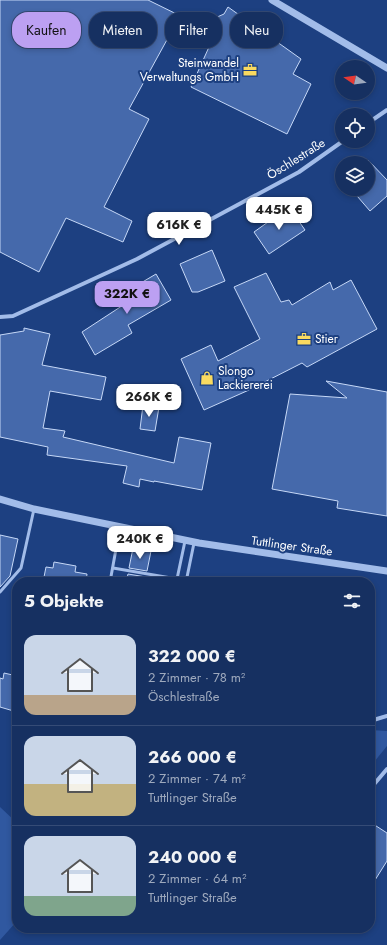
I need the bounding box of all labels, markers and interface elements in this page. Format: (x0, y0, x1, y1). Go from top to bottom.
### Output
chip: Kaufen (12, 12, 81, 48)
chip: Mieten (89, 12, 157, 48)
chip: Filter (165, 12, 222, 48)
chip: Neu (230, 12, 283, 48)
place label: Steinwandel Verwaltungs GmbH (140, 54, 239, 86)
north arrow (335, 60, 375, 100)
map controls (335, 60, 375, 196)
office icon: Steinwandel Verwaltungs GmbH (242, 62, 258, 78)
button: locate (335, 108, 375, 148)
street label: Öschlestraße (263, 134, 329, 184)
button: layers (335, 156, 375, 196)
pin: 445K € (246, 197, 312, 231)
text: 445K € (255, 200, 303, 219)
pin: 616K € (146, 212, 212, 246)
text: 616K € (156, 215, 202, 234)
pin: 322K € (94, 281, 160, 315)
text: 322K € (104, 284, 150, 303)
place label: Stier (315, 330, 339, 348)
office icon: Stier (296, 331, 312, 347)
place label: Slongo Lackiererei (218, 362, 273, 394)
shop icon: Slongo Lackiererei (199, 370, 215, 386)
pin: 266K € (116, 384, 182, 418)
text: 266K € (125, 387, 173, 406)
pin: 240K € (107, 526, 173, 560)
text: 240K € (116, 529, 164, 548)
street label: Tuttlinger Straße (250, 531, 334, 561)
text: 5 Objekte (24, 589, 104, 613)
icon: filters (341, 590, 363, 612)
text: 322 000 € (148, 644, 236, 668)
icon: home (56, 651, 104, 699)
text: 2 Zimmer · 78 m² (148, 668, 245, 687)
text: Öschlestraße (148, 687, 219, 706)
text: 266 000 € (148, 745, 237, 769)
icon: home (56, 752, 104, 800)
text: 2 Zimmer · 74 m² (148, 769, 246, 788)
text: Tuttlinger Straße (148, 788, 237, 807)
text: 240 000 € (148, 845, 237, 869)
icon: home (56, 852, 104, 900)
text: 2 Zimmer · 64 m² (148, 869, 247, 888)
text: Tuttlinger Straße (148, 888, 237, 907)

